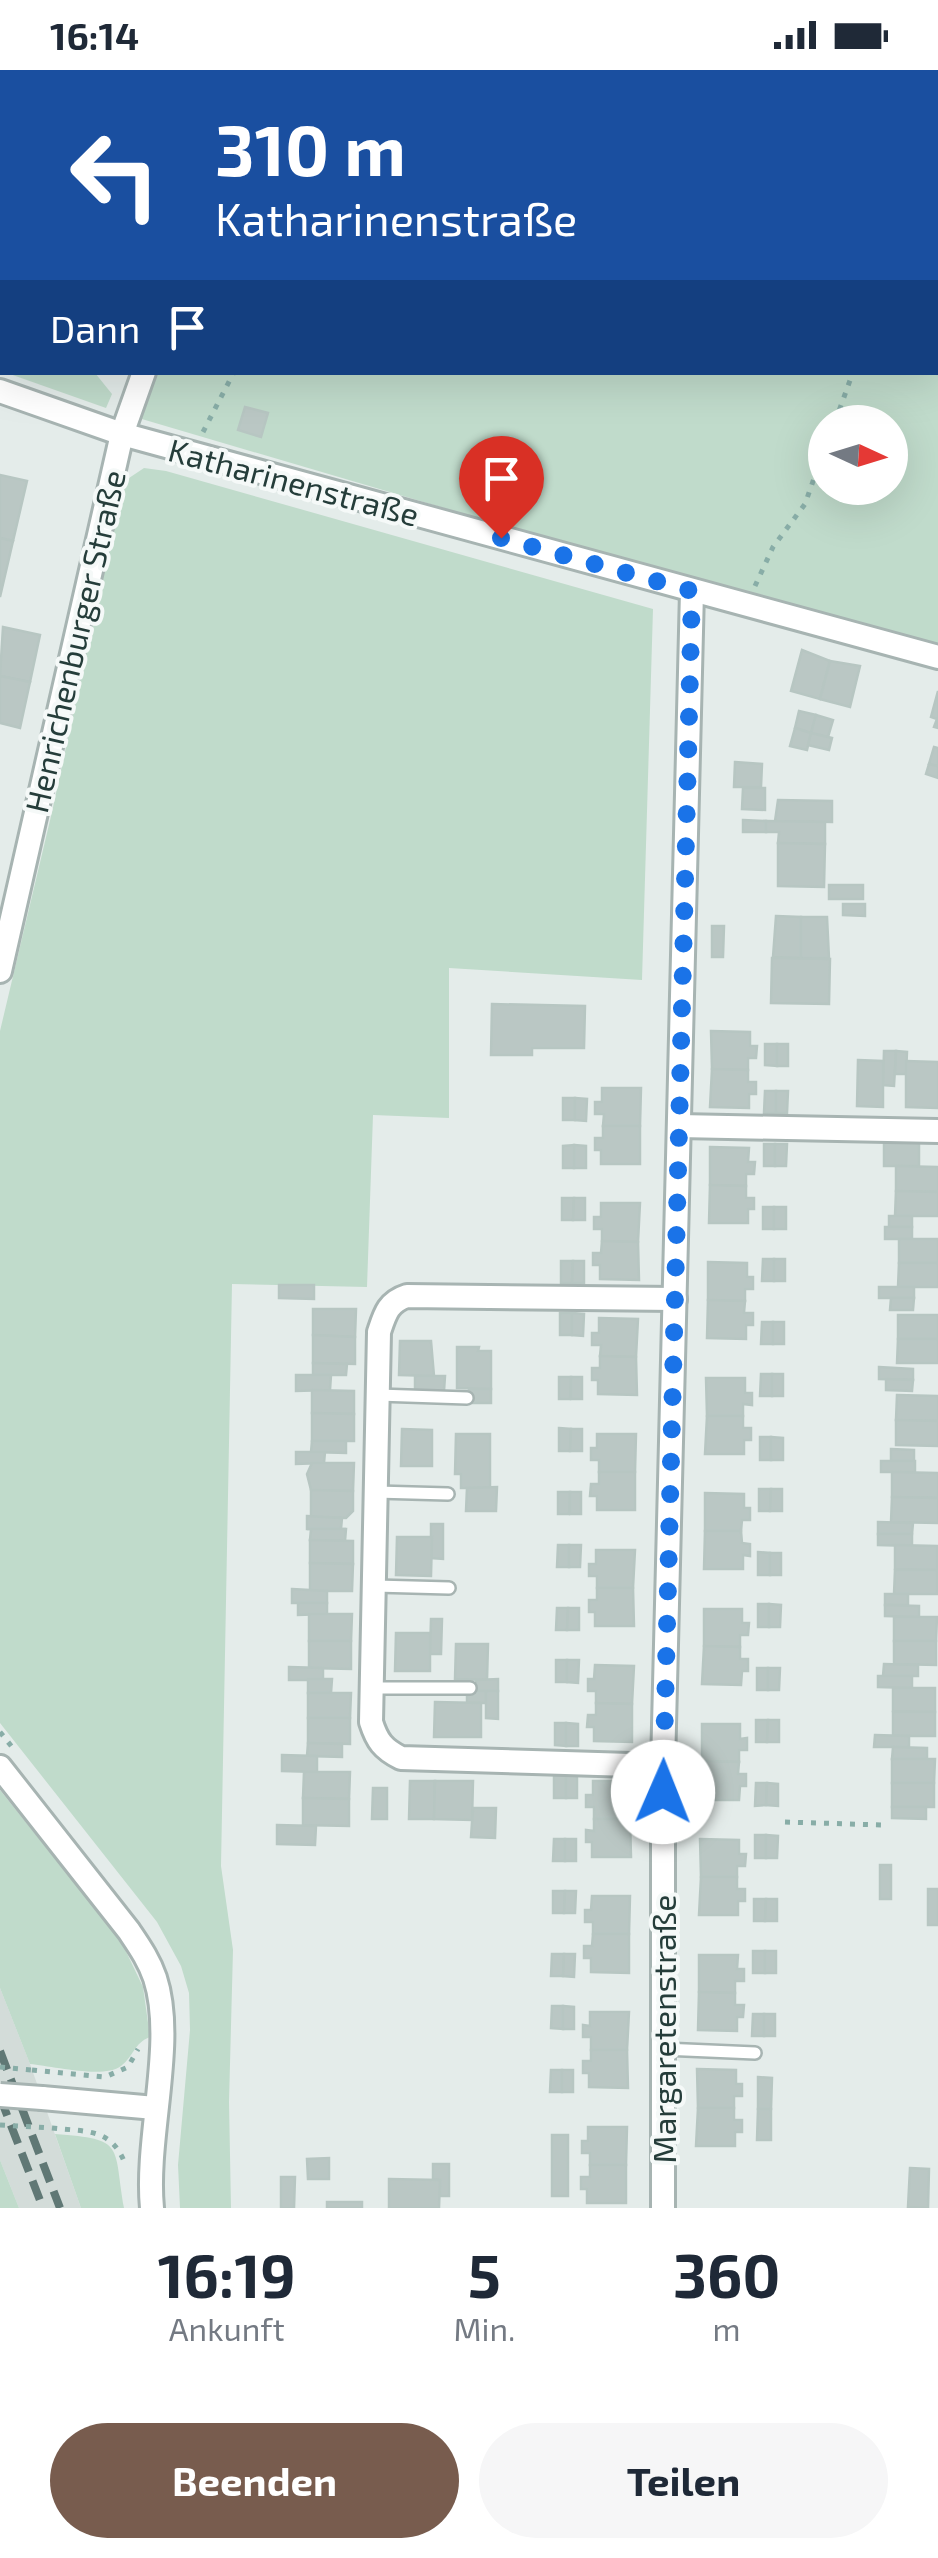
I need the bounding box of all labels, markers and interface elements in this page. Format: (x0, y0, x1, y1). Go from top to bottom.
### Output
text: 16:14 (50, 12, 139, 58)
text: 310 m (215, 106, 406, 190)
icon: left (50, 110, 180, 240)
text: Katharinenstraße (215, 191, 577, 245)
icon: arrive (160, 300, 215, 355)
text: Dann (50, 305, 140, 351)
north arrow (808, 405, 908, 505)
map controls (808, 405, 908, 505)
street label: Katharinenstraße (165, 429, 423, 533)
pin (459, 436, 544, 539)
icon: arrive (474, 451, 529, 506)
street label: Henrichenburger Straße (16, 466, 132, 816)
position arrow (611, 1740, 715, 1844)
street label: Margaretenstraße (644, 1895, 682, 2163)
text: 16:19 (158, 2238, 296, 2310)
text: 5 (468, 2238, 501, 2310)
text: 360 (673, 2238, 780, 2310)
text: Ankunft (169, 2309, 285, 2347)
text: Min. (453, 2309, 515, 2347)
text: m (713, 2309, 741, 2347)
button: Beenden (50, 2423, 459, 2538)
button: Teilen (479, 2423, 888, 2538)

